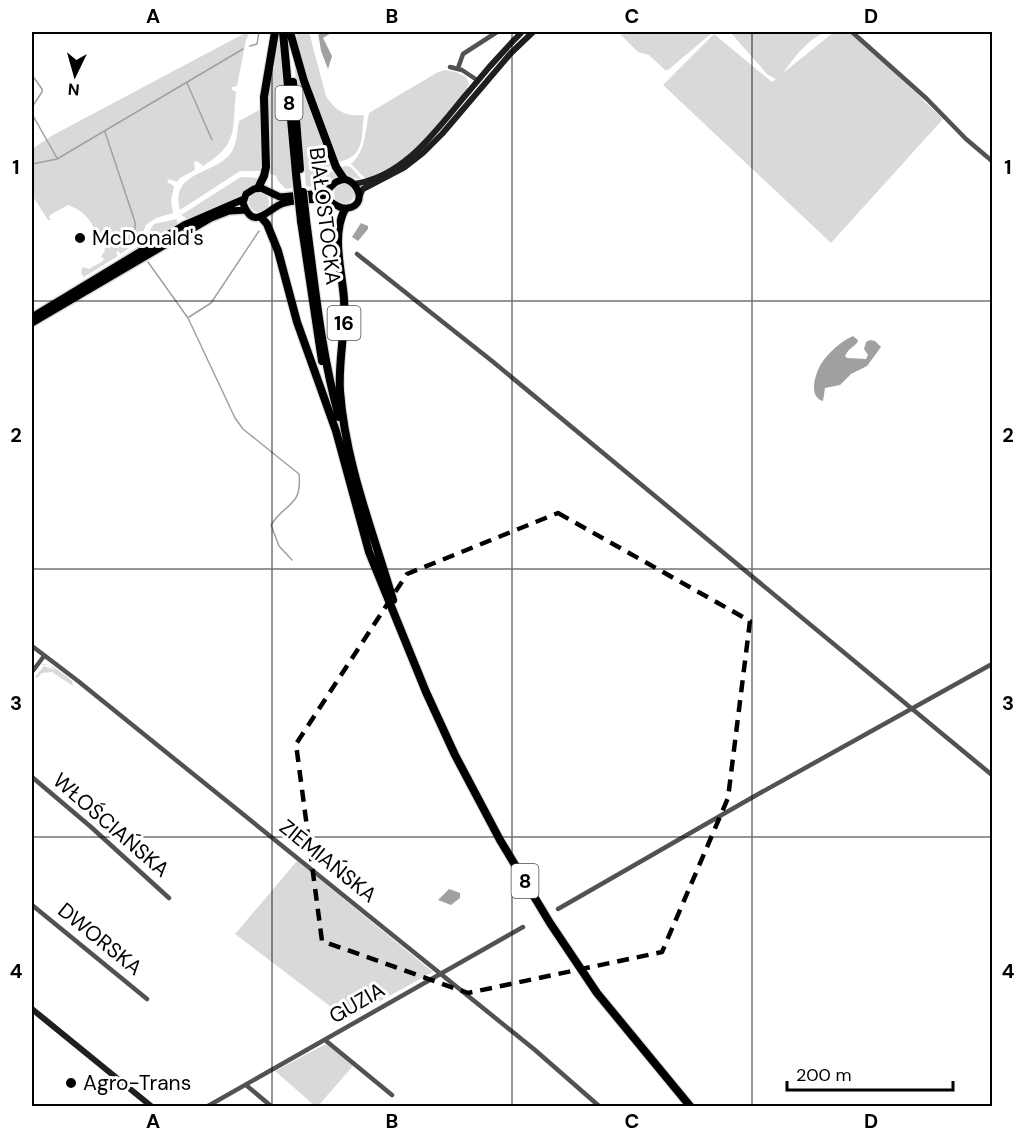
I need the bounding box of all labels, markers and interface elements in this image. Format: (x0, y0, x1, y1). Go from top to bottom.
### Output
text: A (146, 3, 160, 29)
text: B (386, 3, 398, 29)
text: C (625, 3, 639, 29)
text: D (864, 3, 878, 29)
north arrow (45, 45, 105, 105)
text: N (67, 78, 80, 100)
road number: 8 (276, 86, 302, 120)
street label: BIAŁOSTOCKA (303, 146, 347, 286)
text: 1 (12, 154, 20, 180)
text: 1 (1004, 154, 1012, 180)
place label: McDonald's (92, 224, 204, 252)
marker: McDonald's (73, 231, 87, 245)
road number: 16 (328, 306, 360, 340)
text: 2 (10, 422, 22, 448)
text: 2 (1002, 422, 1014, 448)
text: 3 (10, 690, 22, 716)
text: 3 (1002, 690, 1014, 716)
street label: WŁOŚCIAŃSKA (47, 767, 175, 883)
street label: ZIEMIAŃSKA (274, 813, 383, 909)
road number: 8 (512, 864, 538, 898)
street label: DWORSKA (52, 896, 148, 982)
text: 4 (10, 958, 23, 984)
text: 4 (1002, 958, 1015, 984)
street label: GUZIA (324, 976, 390, 1030)
scale bar (787, 1054, 954, 1092)
text: 200 m (796, 1063, 852, 1087)
place label: Agro-Trans (83, 1069, 191, 1097)
marker: Agro-Trans (64, 1076, 78, 1090)
text: A (146, 1108, 160, 1134)
text: B (386, 1108, 398, 1134)
text: C (625, 1108, 639, 1134)
text: D (864, 1108, 878, 1134)

